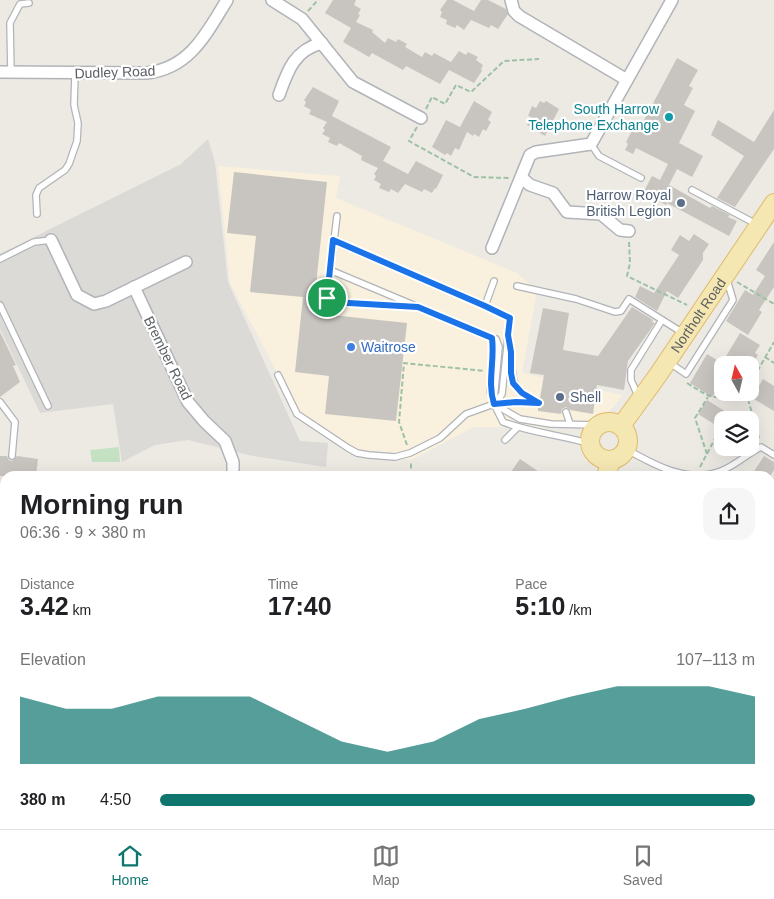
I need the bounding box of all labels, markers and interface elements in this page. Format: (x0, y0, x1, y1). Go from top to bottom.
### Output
street label: Dudley Road (74, 63, 156, 81)
place label: South Harrow Telephone Exchange (528, 101, 660, 133)
marker: South Harrow Telephone Exchange (663, 111, 675, 123)
place label: Harrow Royal British Legion (586, 187, 671, 219)
marker: Harrow Royal British Legion (675, 197, 687, 209)
street label: Northolt Road (667, 275, 729, 356)
pin (306, 277, 348, 319)
icon: arrive (313, 284, 341, 312)
street label: Brember Road (141, 314, 195, 402)
place label: Waitrose (361, 339, 416, 355)
marker: Waitrose (345, 341, 357, 353)
north arrow (714, 356, 759, 401)
map controls (714, 356, 759, 456)
place label: Shell (570, 389, 601, 405)
marker: Shell (554, 391, 566, 403)
button: layers (714, 411, 759, 456)
button: share (703, 488, 755, 540)
text: Morning run (20, 489, 183, 520)
text: 06:36 · 9 × 380 m (20, 524, 146, 541)
text: Distance (20, 576, 74, 592)
text: Time (268, 576, 298, 592)
text: Pace (515, 576, 547, 592)
text: 3.42 (20, 592, 69, 620)
text: 17:40 (268, 592, 332, 620)
text: 5:10 (515, 592, 565, 620)
text: km (69, 602, 91, 618)
text: /km (565, 602, 592, 618)
text: Elevation (20, 651, 86, 668)
text: 107–113 m (676, 651, 755, 668)
text: 380 m (20, 791, 65, 808)
text: 4:50 (100, 791, 131, 808)
tab: Home (111, 842, 149, 888)
tab: Map (372, 842, 400, 888)
tab: Saved (623, 842, 662, 888)

